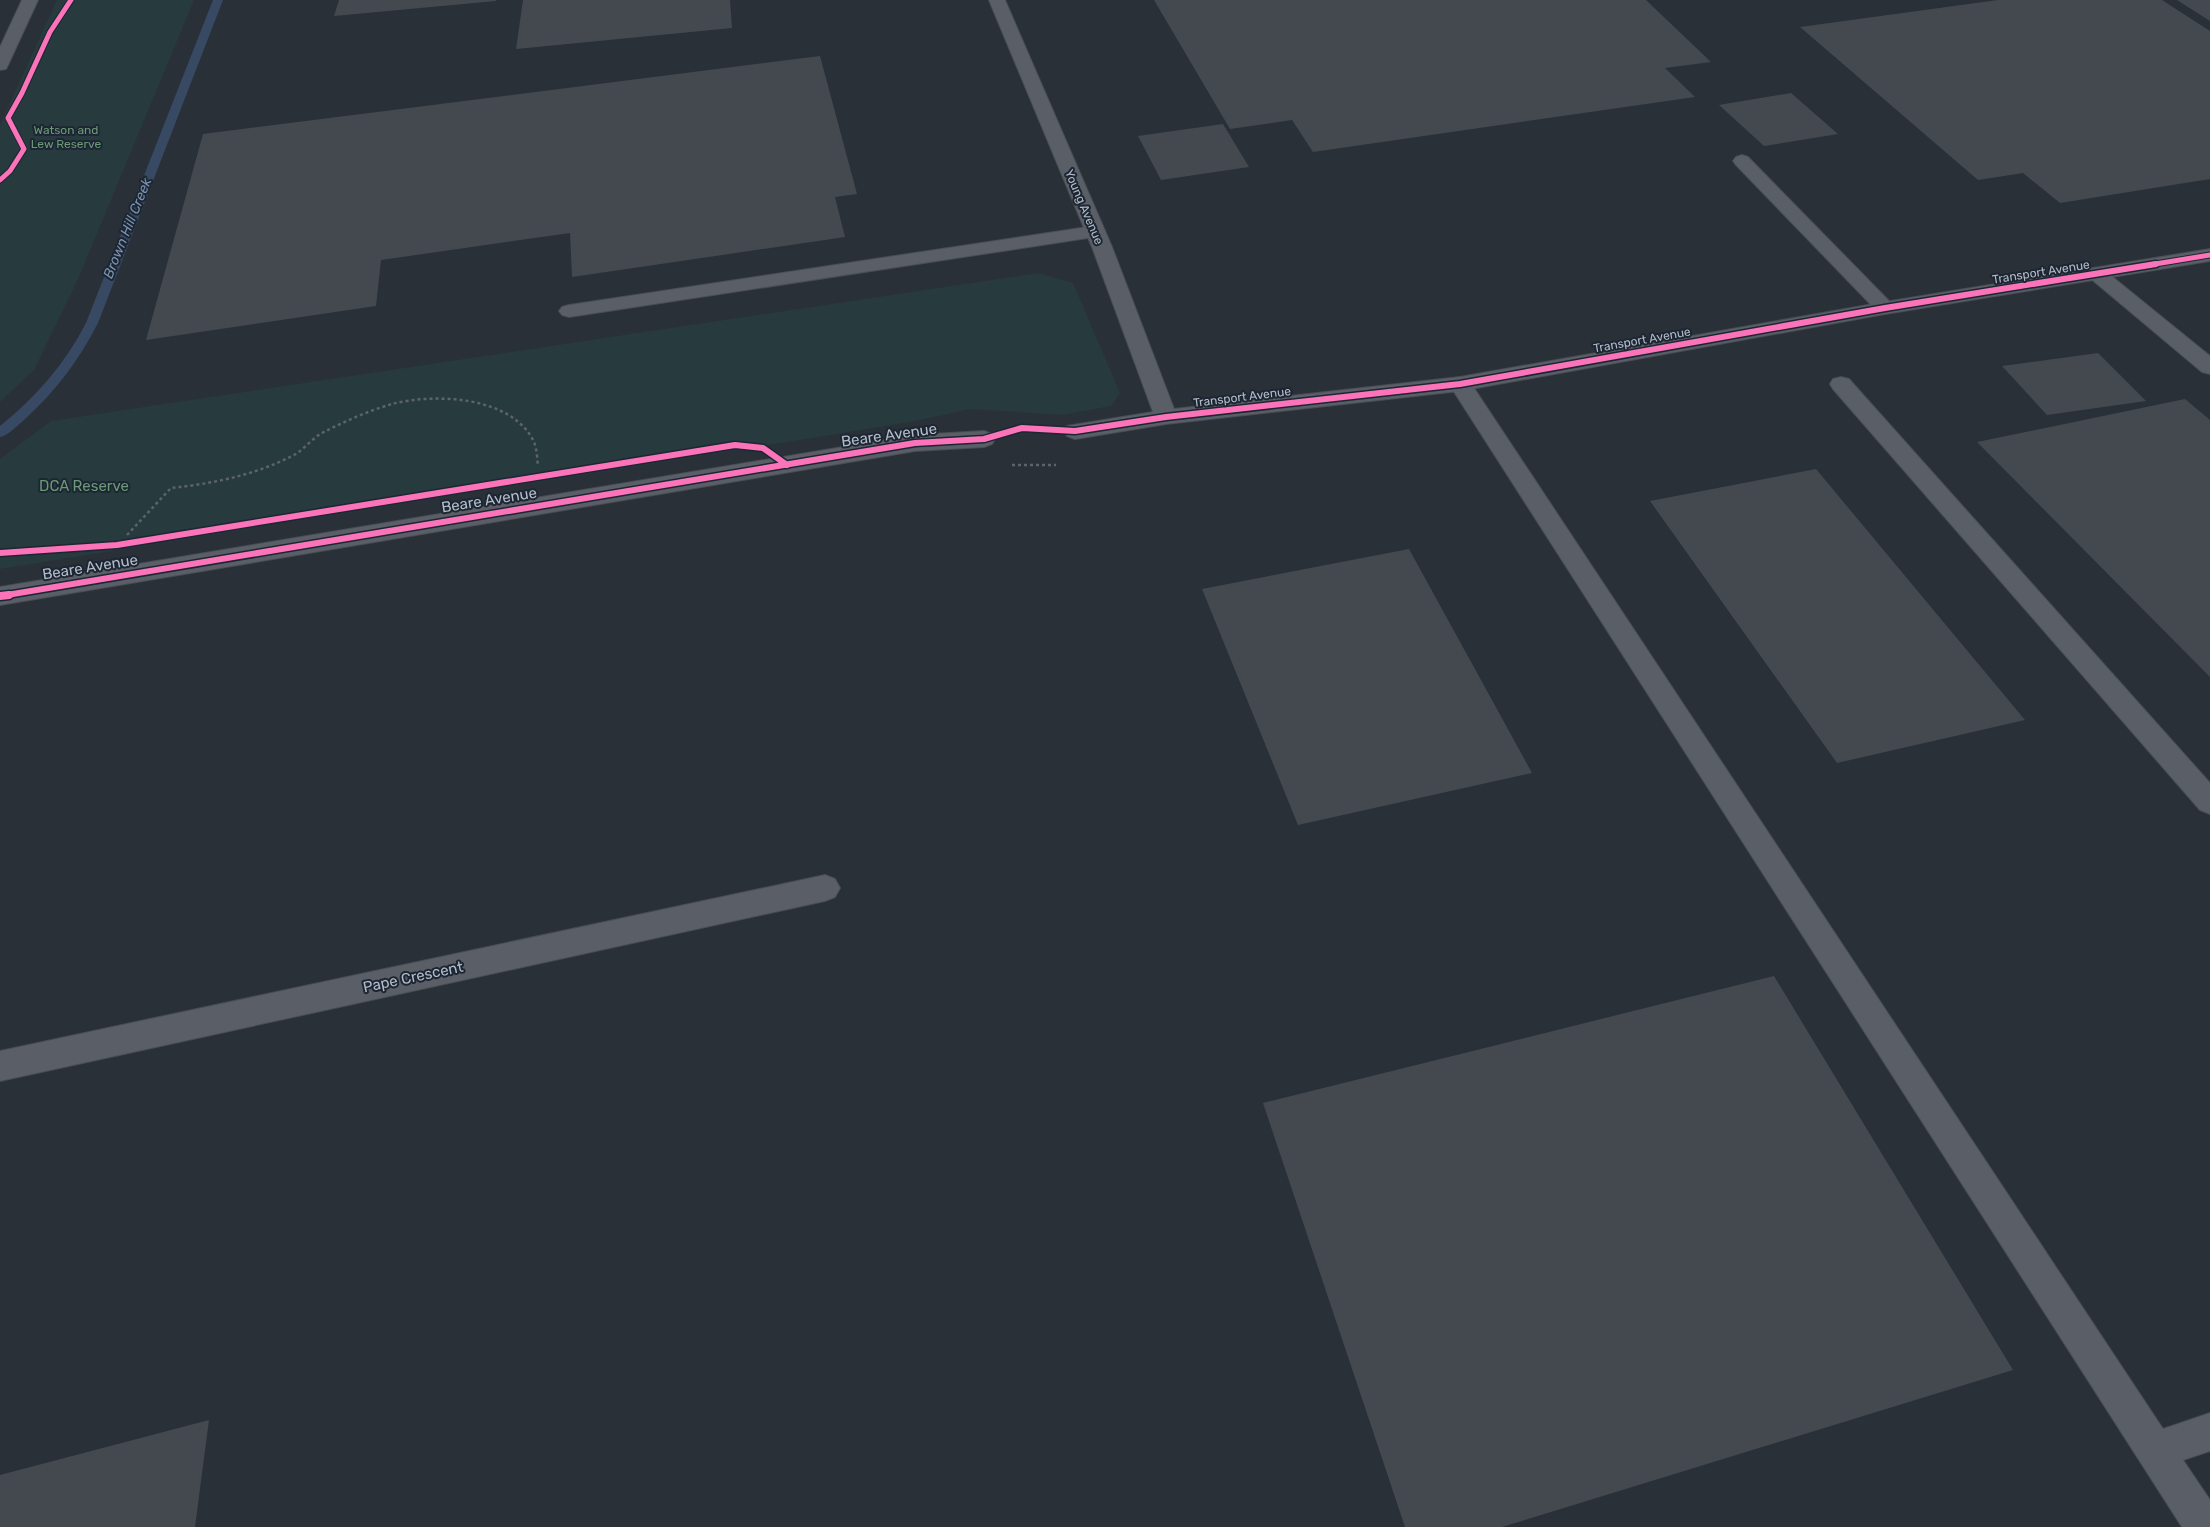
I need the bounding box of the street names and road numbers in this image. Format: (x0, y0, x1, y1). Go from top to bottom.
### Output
street label: Young Avenue (1062, 167, 1106, 247)
street label: Transport Avenue (1991, 257, 2091, 287)
street label: Transport Avenue (1592, 325, 1692, 355)
street label: Transport Avenue (1192, 384, 1292, 410)
street label: Beare Avenue (840, 419, 938, 451)
street label: Beare Avenue (440, 484, 538, 516)
street label: Beare Avenue (41, 551, 139, 583)
street label: Pape Crescent (361, 958, 465, 996)

